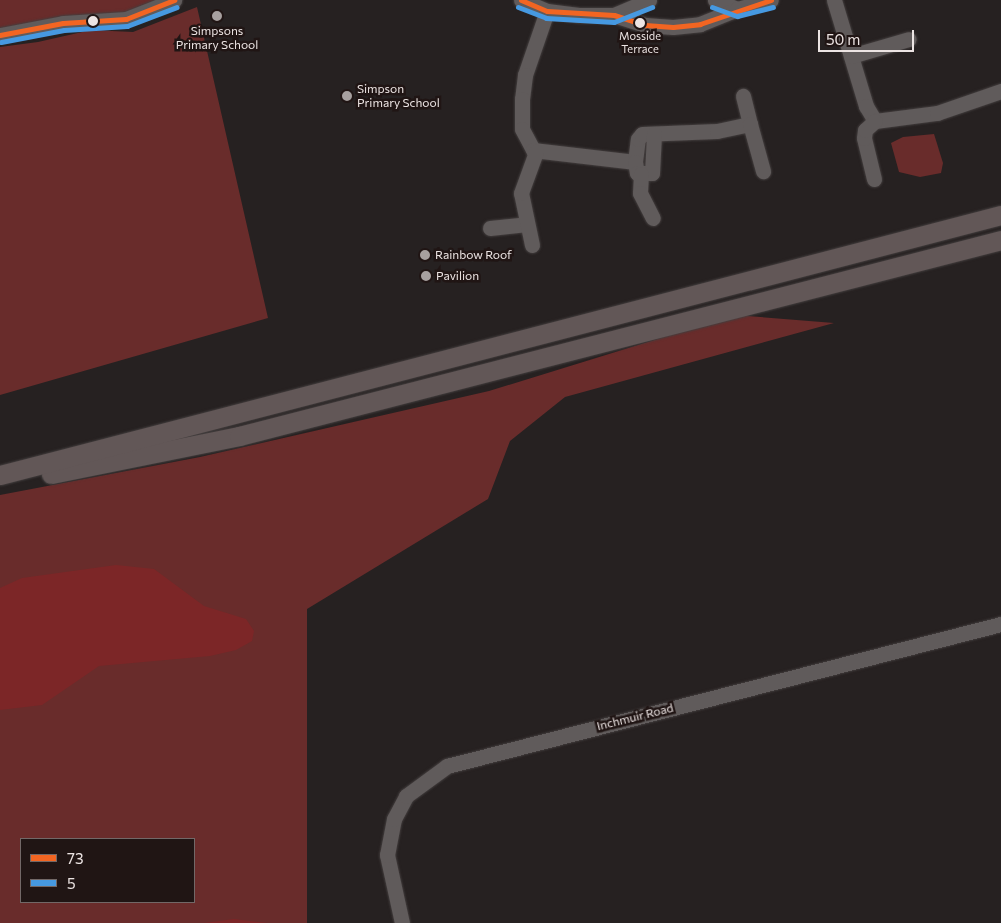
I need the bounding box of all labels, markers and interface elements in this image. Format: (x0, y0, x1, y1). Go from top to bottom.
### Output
marker: Simpsons Primary School (211, 10, 223, 22)
unlabelled marker (88, 16, 98, 26)
marker: Mosside Terrace (635, 18, 645, 28)
scale bar (821, 20, 917, 52)
place label: Simpsons Primary School (176, 24, 258, 52)
place label: Mosside Terrace (619, 30, 661, 56)
text: 50 m (826, 30, 860, 48)
place label: Simpson Primary School (357, 82, 440, 110)
marker: Simpson Primary School (341, 90, 353, 102)
place label: Rainbow Roof (435, 248, 512, 262)
marker: Rainbow Roof (419, 249, 431, 261)
place label: Pavilion (436, 269, 479, 283)
marker: Pavilion (420, 270, 432, 282)
street label: Inchmuir Road (595, 701, 675, 733)
legend (20, 838, 195, 903)
text: 73 (67, 849, 83, 867)
text: 5 (67, 874, 76, 892)

